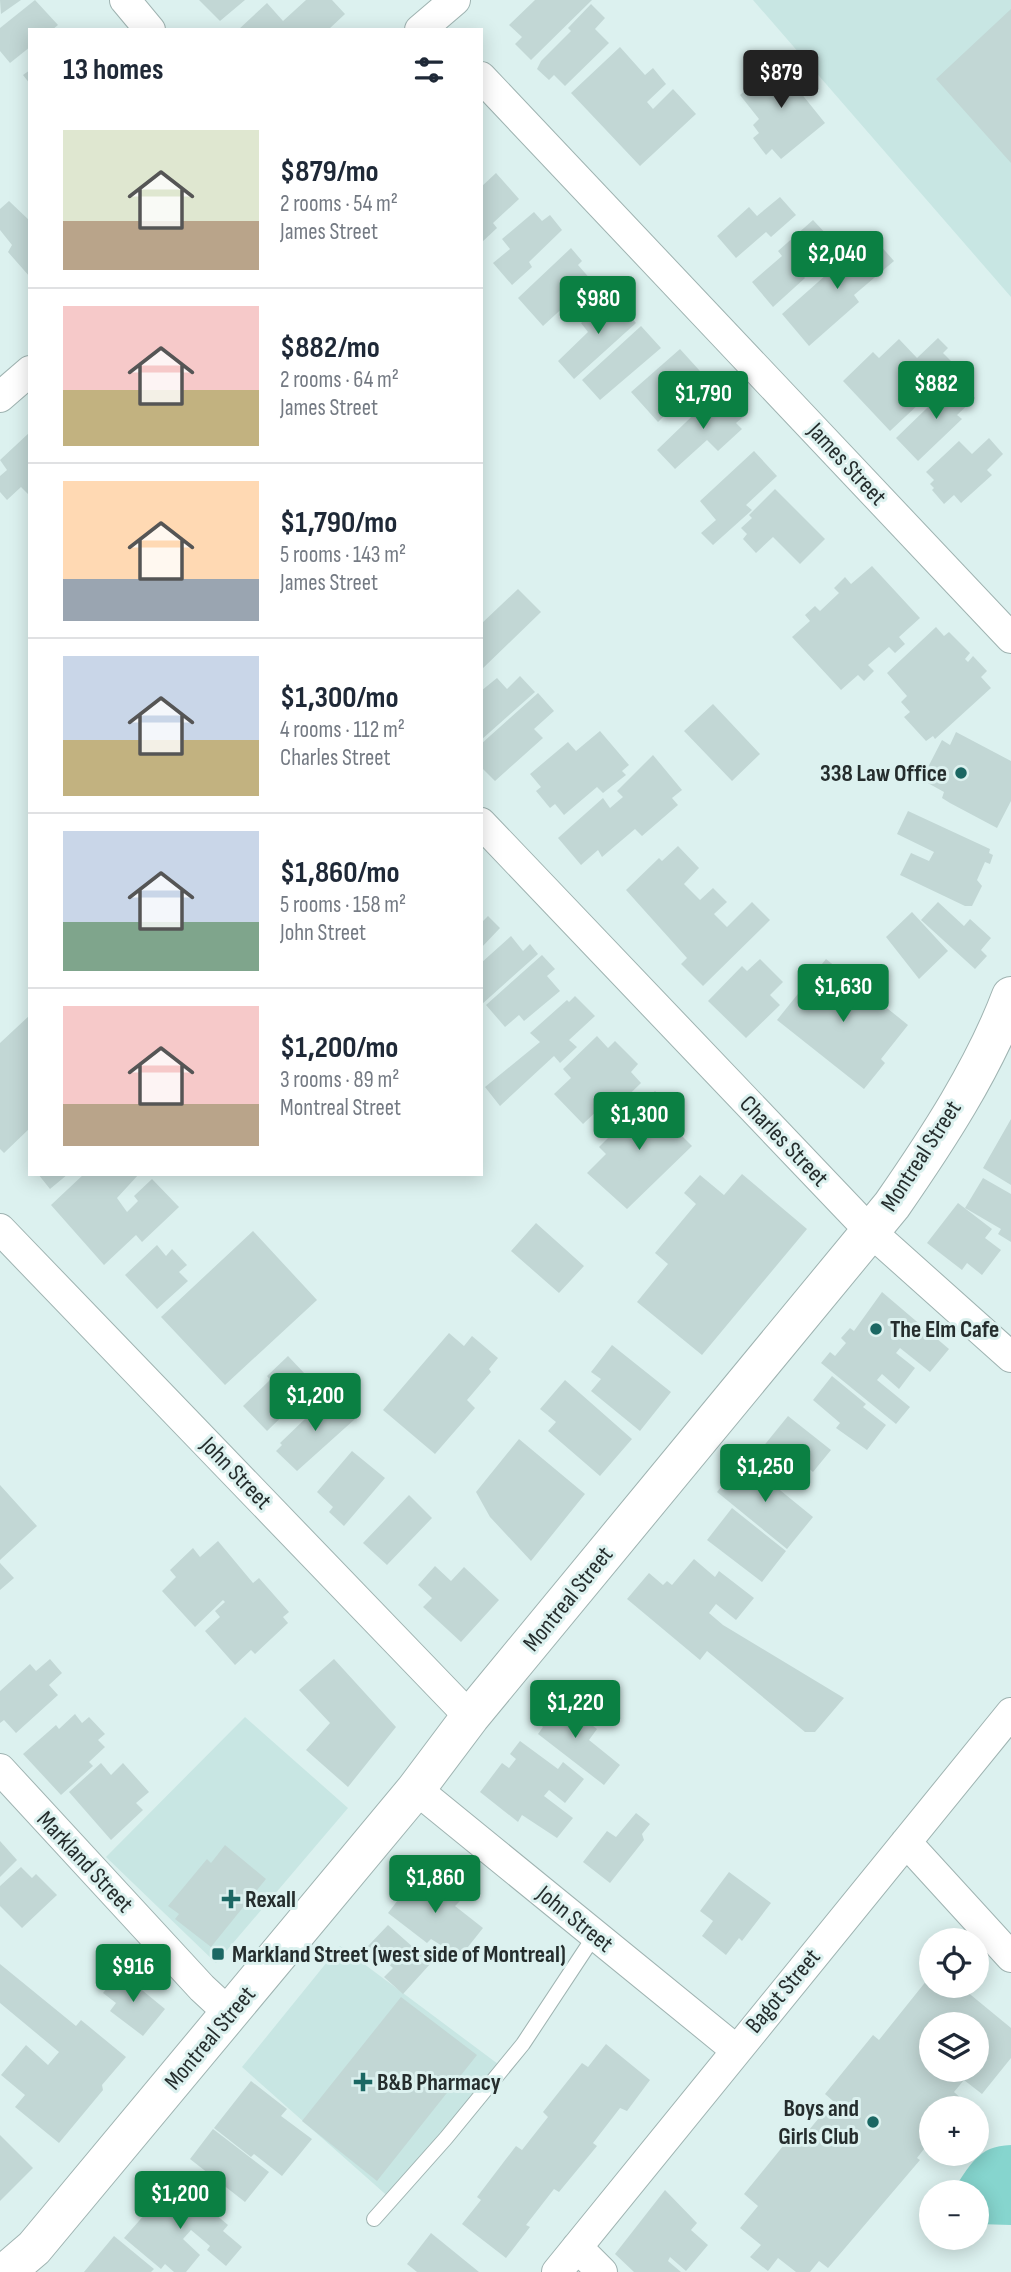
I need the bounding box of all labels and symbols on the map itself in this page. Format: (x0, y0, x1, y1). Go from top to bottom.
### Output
pin: $879 (740, 50, 822, 110)
pin: $2,040 (780, 232, 894, 291)
pin: $980 (557, 276, 639, 336)
pin: $882 (895, 362, 977, 421)
pin: $1,790 (646, 372, 760, 431)
street label: James Street (801, 416, 892, 511)
place label: 338 Law Office (820, 759, 947, 788)
marker: 338 Law Office (953, 765, 969, 781)
pin: $1,630 (786, 964, 900, 1024)
street label: Charles Street (734, 1089, 834, 1193)
pin: $1,300 (582, 1092, 696, 1152)
street label: Montreal Street (874, 1095, 968, 1217)
place label: The Elm Cafe (890, 1315, 999, 1344)
marker: The Elm Cafe (868, 1321, 884, 1337)
pin: $1,200 (258, 1374, 372, 1433)
street label: John Street (194, 1430, 278, 1515)
pin: $1,250 (708, 1444, 822, 1504)
street label: Montreal Street (517, 1541, 619, 1657)
pin: $1,220 (518, 1680, 632, 1740)
street label: Markland Street (31, 1805, 139, 1919)
pin: $1,860 (378, 1856, 492, 1915)
street label: John Street (530, 1879, 619, 1959)
place label: Rexall (245, 1885, 296, 1914)
marker: Rexall (223, 1891, 239, 1907)
place label: Markland Street (west side of Montreal) (232, 1940, 566, 1969)
street label: Bagot Street (739, 1943, 827, 2039)
pin: $916 (92, 1944, 174, 2004)
marker: Markland Street (west side of Montreal) (210, 1946, 226, 1962)
street label: Montreal Street (158, 1980, 262, 2096)
place label: B&B Pharmacy (377, 2068, 501, 2097)
marker: B&B Pharmacy (355, 2074, 371, 2090)
place label: Boys and Girls Club (778, 2094, 859, 2151)
marker: Boys and Girls Club (865, 2114, 881, 2130)
pin: $1,200 (123, 2172, 237, 2231)

